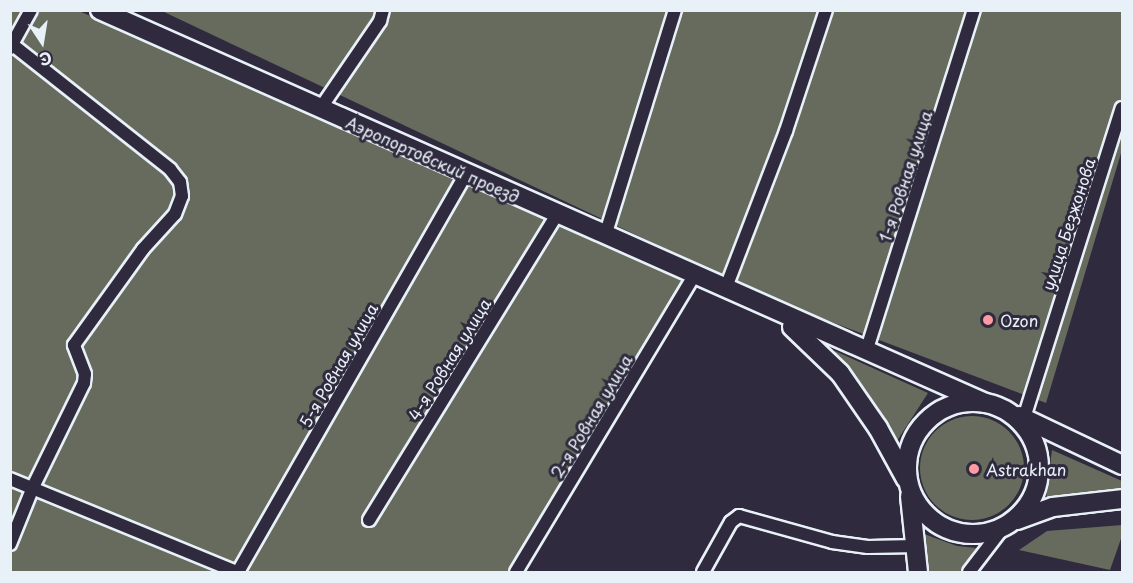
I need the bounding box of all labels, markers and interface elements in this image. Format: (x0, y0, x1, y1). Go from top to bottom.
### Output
north arrow (12, 12, 72, 72)
text: С (37, 47, 54, 73)
street label: 1-я Ровная улица (875, 107, 935, 245)
street label: Аэропортовский проезд (343, 112, 523, 206)
street label: улица Безжонова (1037, 155, 1099, 293)
street label: 4-я Ровная улица (403, 294, 495, 424)
street label: 5-я Ровная улица (294, 299, 382, 431)
place label: Ozon (1000, 310, 1038, 330)
marker: Ozon (981, 313, 995, 327)
street label: 2-я Ровная улица (546, 350, 636, 482)
place label: Astrakhan (986, 459, 1066, 479)
marker: Astrakhan (967, 462, 981, 476)

